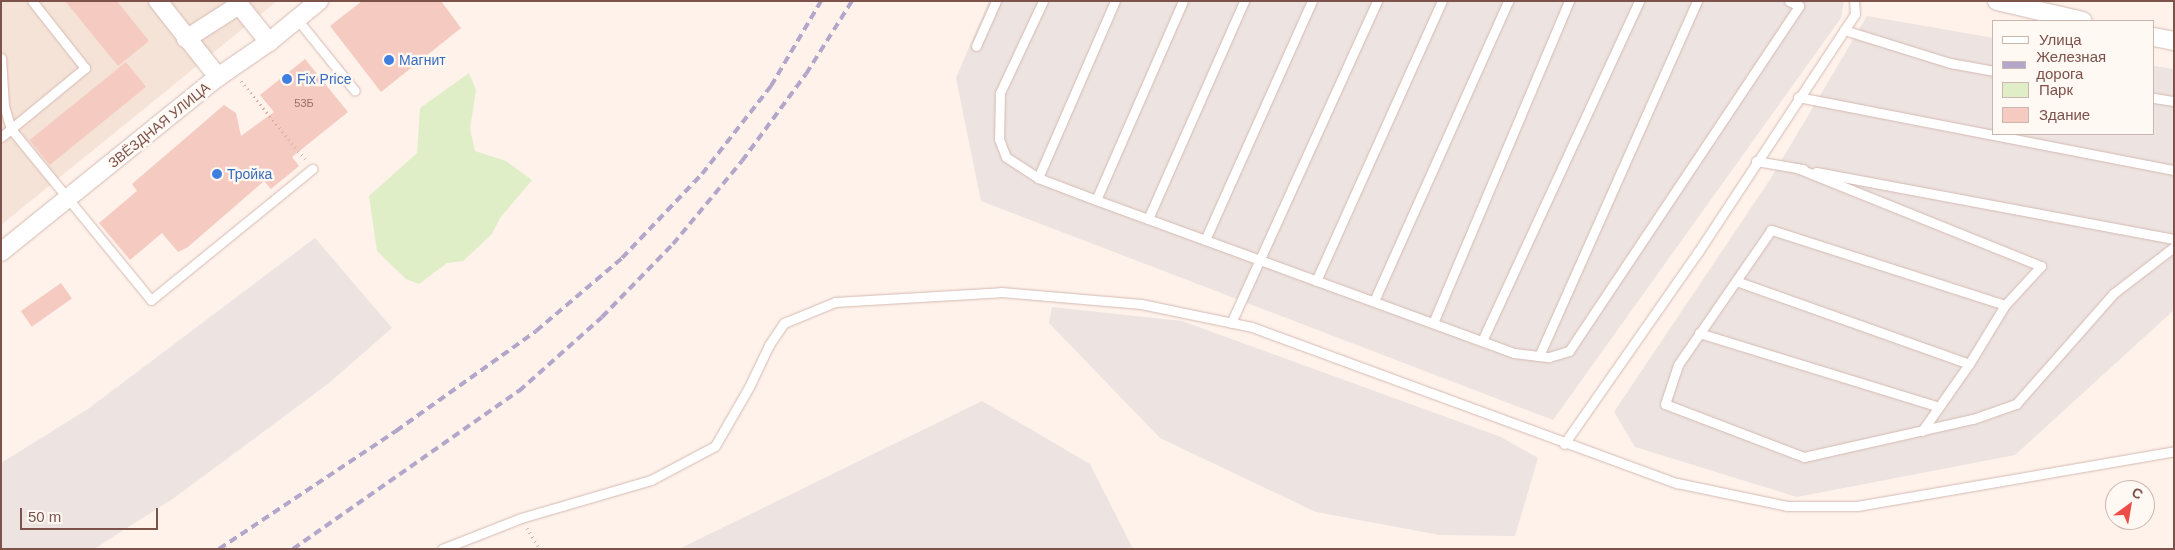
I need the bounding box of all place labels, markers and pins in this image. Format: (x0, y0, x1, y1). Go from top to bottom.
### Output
place label: Магнит (399, 52, 446, 68)
marker: Магнит (383, 54, 395, 66)
place label: Fix Price (297, 71, 351, 87)
marker: Fix Price (281, 73, 293, 85)
place label: Тройка (227, 166, 272, 182)
marker: Тройка (211, 168, 223, 180)

